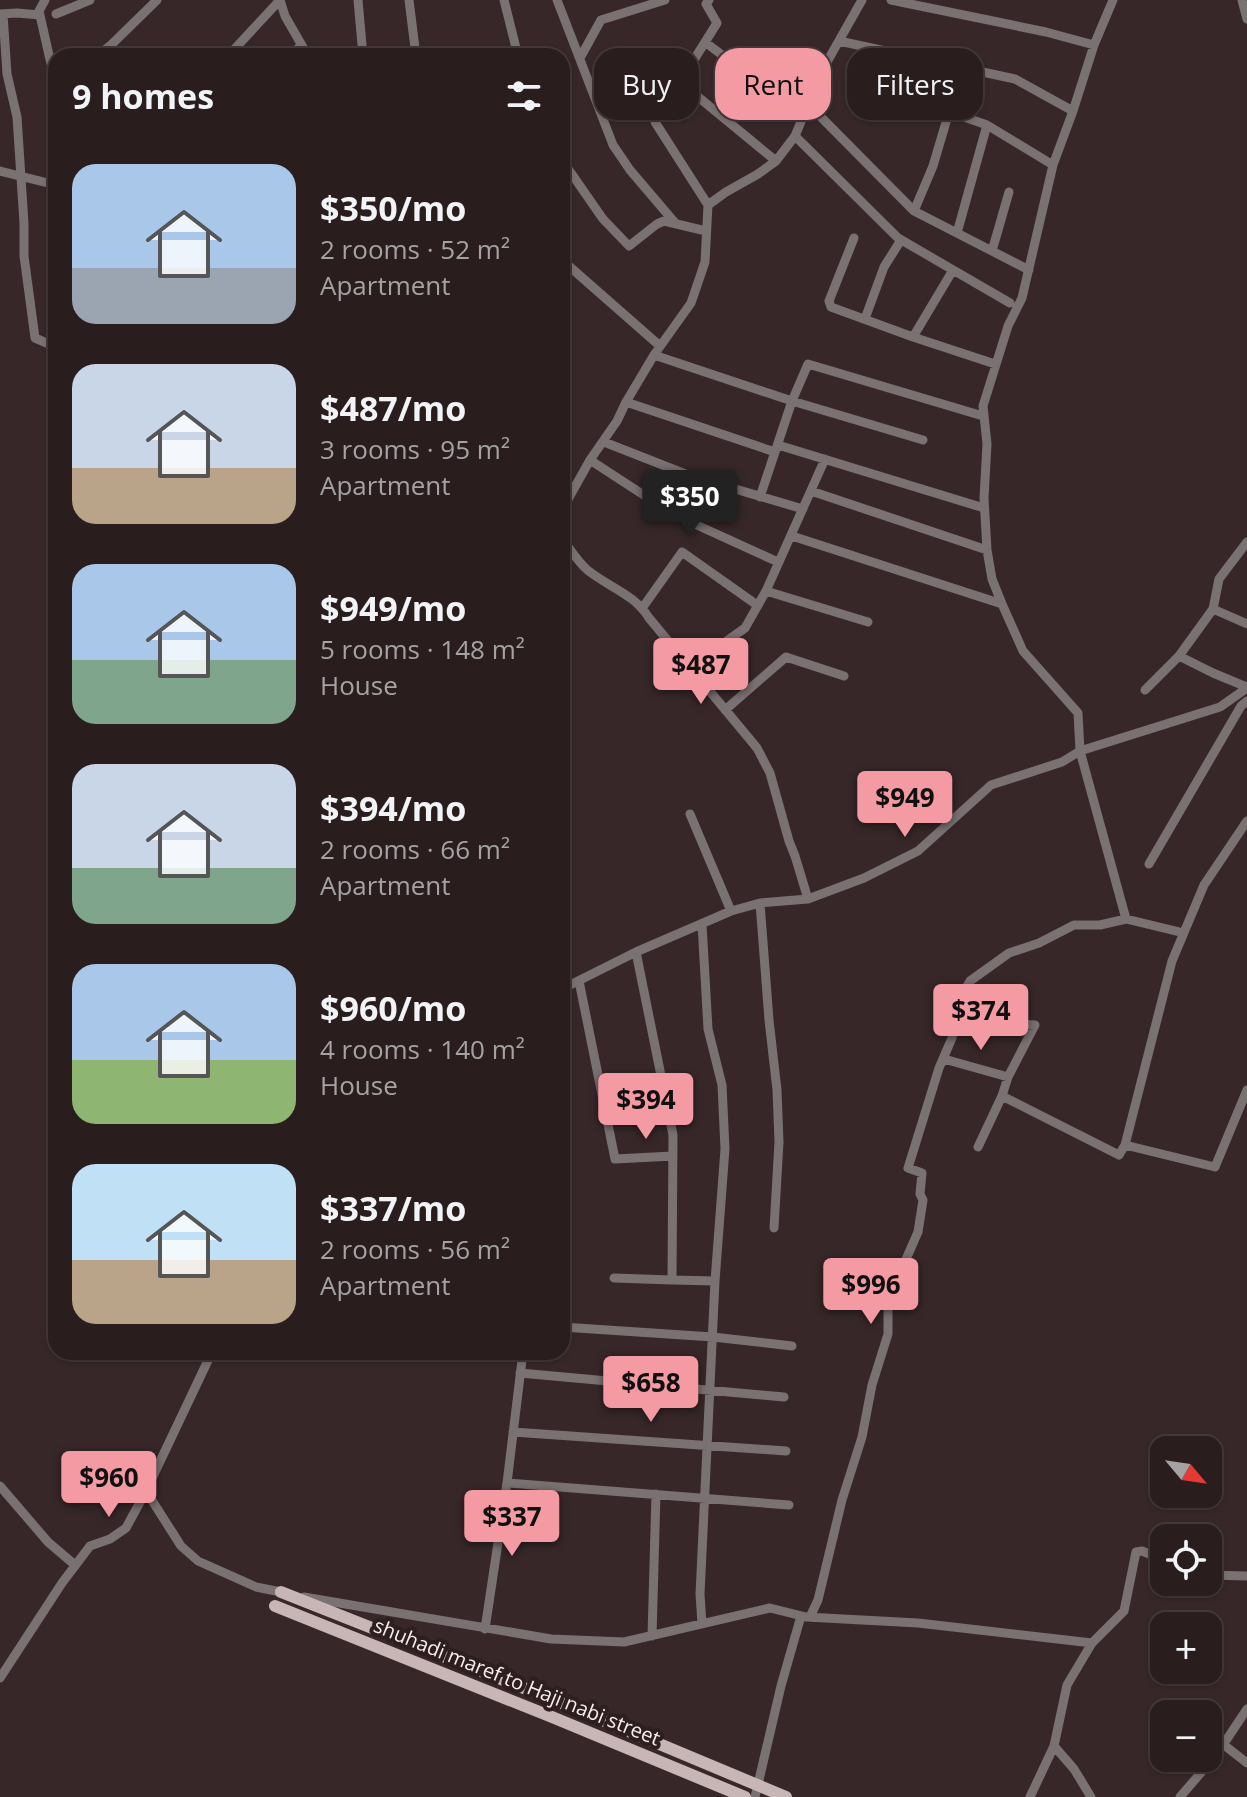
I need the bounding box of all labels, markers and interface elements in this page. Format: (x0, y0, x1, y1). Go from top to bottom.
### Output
chip: Buy (594, 48, 699, 120)
chip: Rent (715, 48, 831, 120)
chip: Filters (847, 48, 983, 120)
text: 9 homes (72, 73, 214, 119)
icon: filters (502, 74, 546, 118)
text: $350/mo (320, 185, 466, 231)
icon: home (136, 196, 232, 292)
text: 2 rooms · 52 m² (320, 231, 510, 267)
text: Apartment (320, 267, 451, 303)
text: $487/mo (320, 385, 466, 431)
icon: home (136, 396, 232, 492)
text: 3 rooms · 95 m² (320, 431, 510, 467)
text: Apartment (320, 467, 451, 503)
pin: $350 (643, 470, 737, 538)
text: $350 (660, 478, 720, 514)
text: $949/mo (320, 585, 466, 631)
icon: home (136, 596, 232, 692)
text: 5 rooms · 148 m² (320, 631, 525, 667)
pin: $487 (654, 638, 748, 706)
text: $487 (671, 646, 731, 682)
text: House (320, 667, 398, 703)
pin: $949 (858, 771, 952, 839)
text: $949 (875, 779, 935, 815)
text: $394/mo (320, 785, 466, 831)
icon: home (136, 796, 232, 892)
text: 2 rooms · 66 m² (320, 831, 510, 867)
text: Apartment (320, 867, 451, 903)
pin: $374 (934, 984, 1028, 1052)
text: $960/mo (320, 985, 466, 1031)
text: $374 (951, 992, 1011, 1028)
icon: home (136, 996, 232, 1092)
text: 4 rooms · 140 m² (320, 1031, 525, 1067)
text: House (320, 1067, 398, 1103)
pin: $394 (599, 1073, 693, 1141)
text: $394 (616, 1081, 676, 1117)
text: $337/mo (320, 1185, 466, 1231)
icon: home (136, 1196, 232, 1292)
text: 2 rooms · 56 m² (320, 1231, 510, 1267)
pin: $996 (824, 1258, 918, 1326)
text: $996 (841, 1266, 901, 1302)
text: Apartment (320, 1267, 451, 1303)
pin: $658 (604, 1356, 698, 1424)
text: $658 (621, 1364, 681, 1400)
north arrow (1150, 1436, 1222, 1508)
map controls (1150, 1436, 1222, 1772)
pin: $960 (62, 1451, 156, 1519)
text: $960 (79, 1459, 139, 1495)
pin: $337 (465, 1490, 559, 1558)
text: $337 (482, 1498, 542, 1534)
button: locate (1150, 1524, 1222, 1596)
street label: shuhadi maref to Haji nabi street (370, 1612, 664, 1751)
button: + (1150, 1612, 1222, 1684)
button: − (1150, 1700, 1222, 1772)

